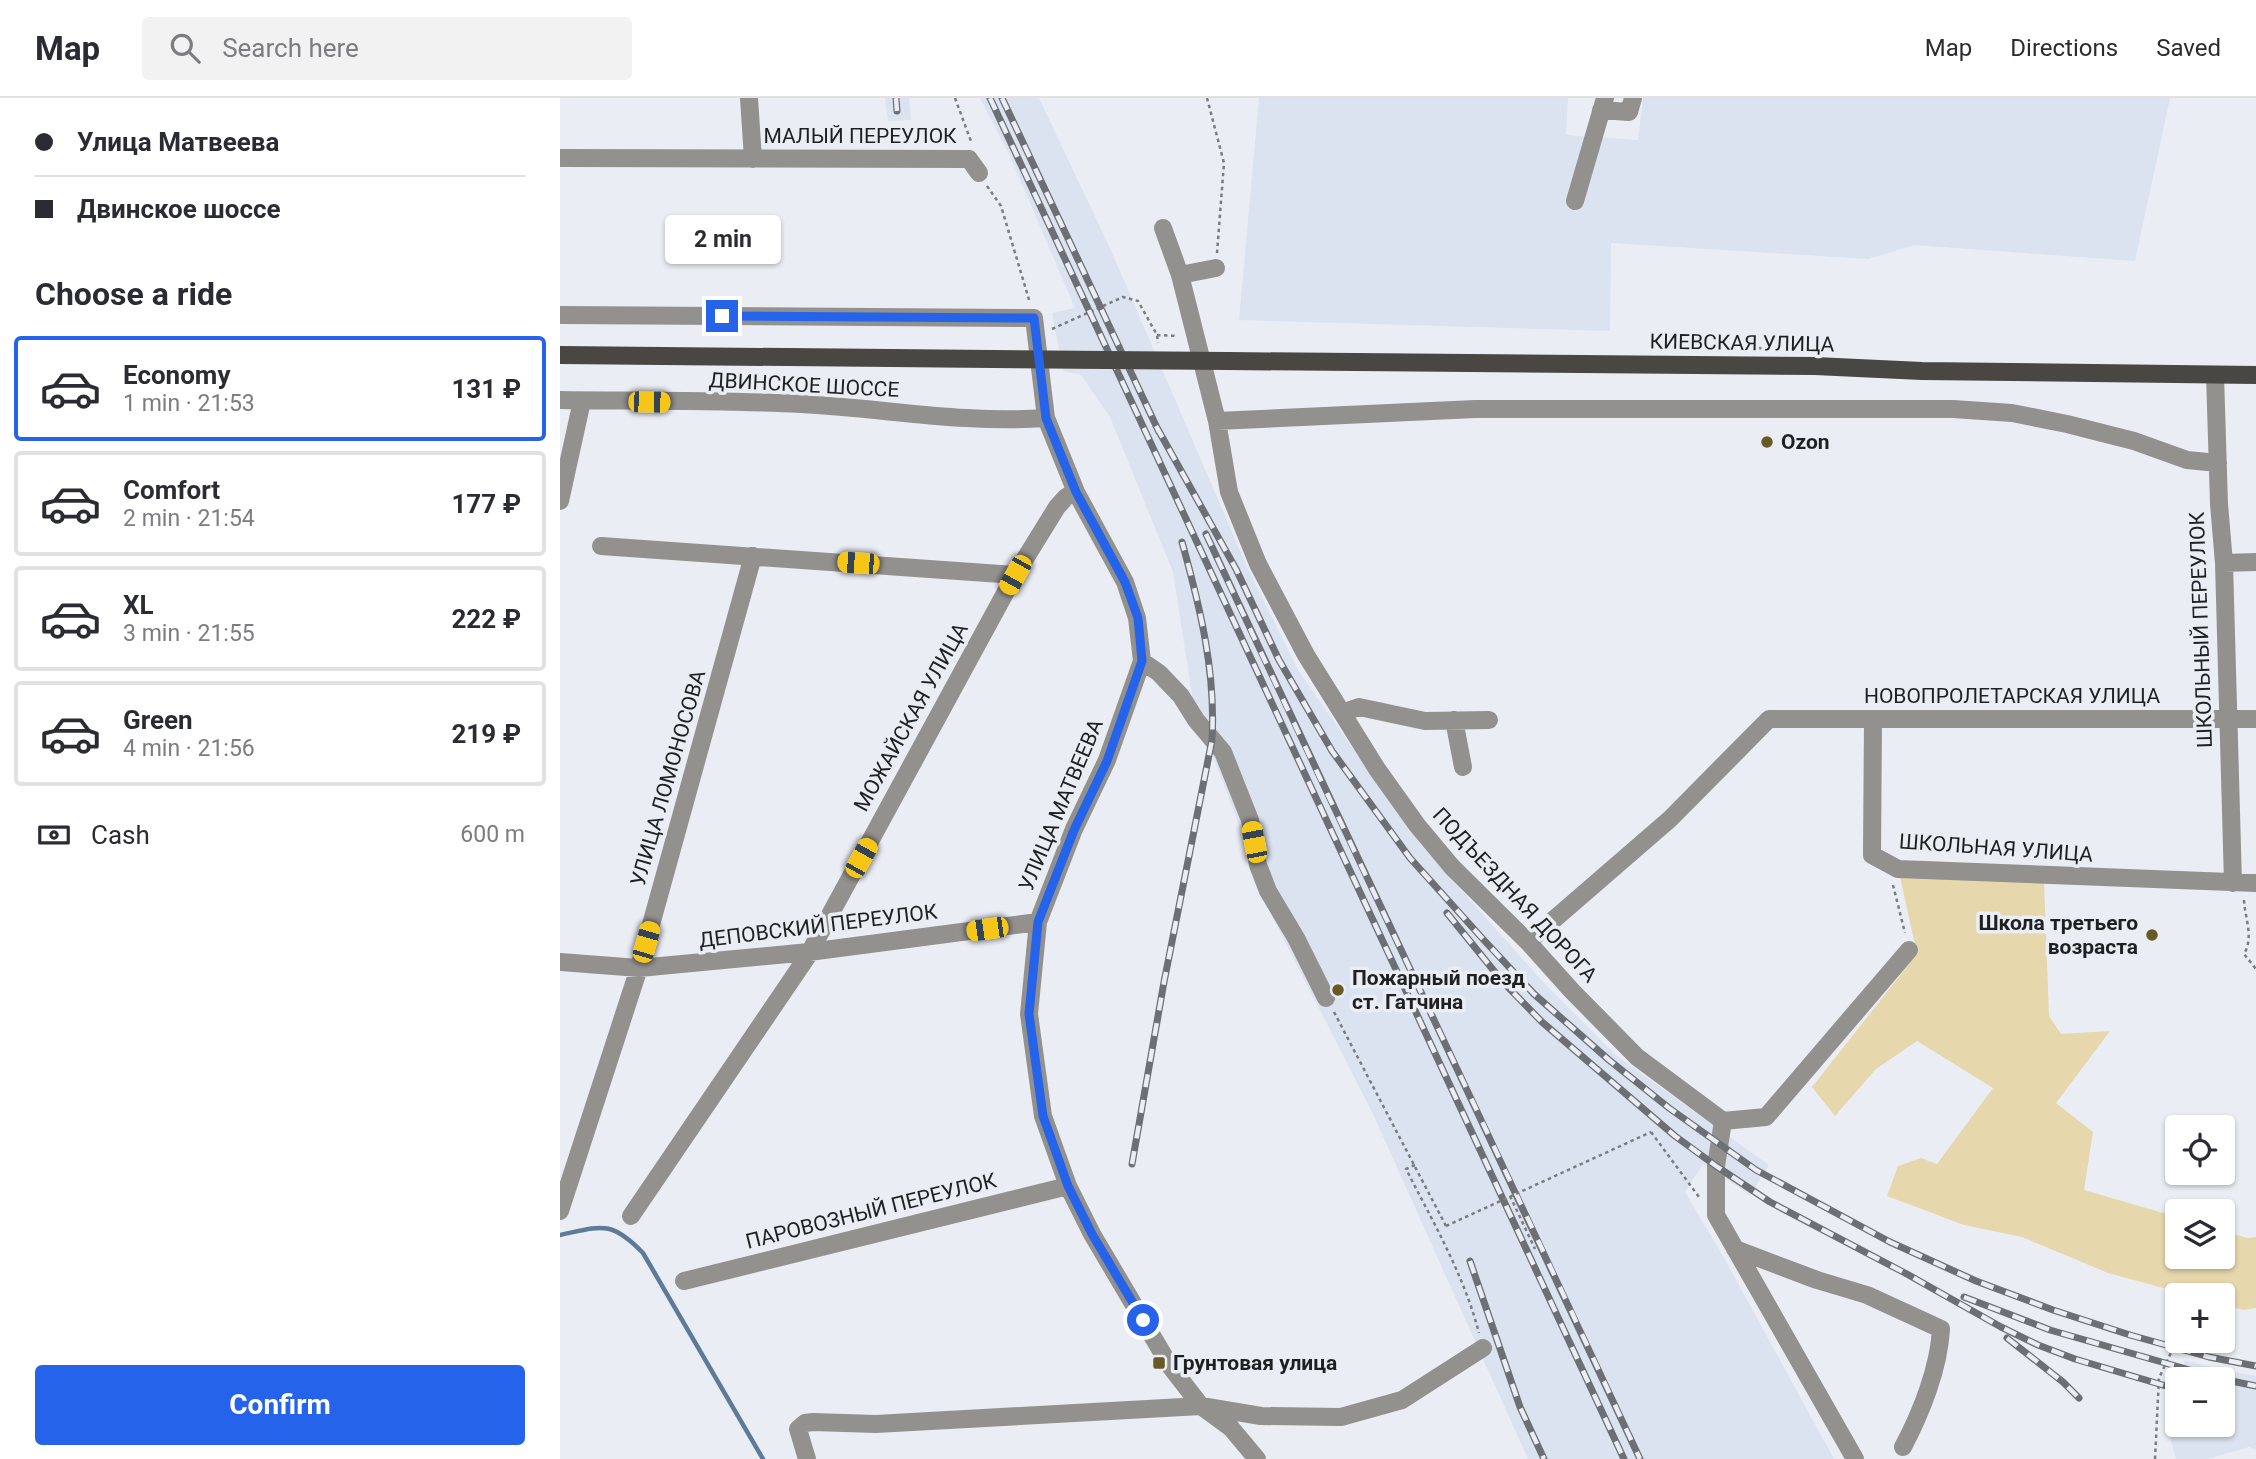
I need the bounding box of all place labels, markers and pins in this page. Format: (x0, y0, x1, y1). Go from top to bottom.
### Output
place label: Ozon (1781, 430, 1830, 454)
marker: Ozon (1759, 434, 1775, 450)
place label: Школа третьего возраста (1978, 911, 2138, 959)
marker: Школа третьего возраста (2144, 927, 2160, 943)
place label: Пожарный поезд ст. Гатчина (1352, 966, 1525, 1014)
marker: Пожарный поезд ст. Гатчина (1330, 982, 1346, 998)
place label: Грунтовая улица (1173, 1351, 1337, 1375)
marker: Грунтовая улица (1151, 1355, 1167, 1371)

